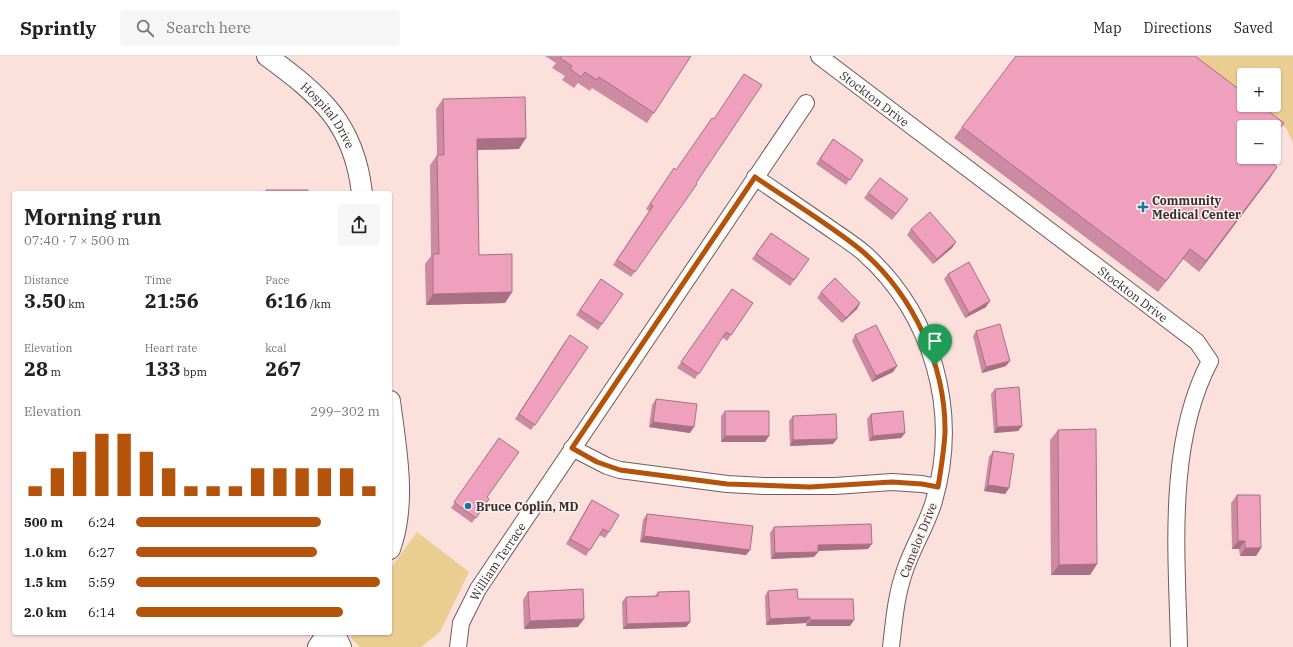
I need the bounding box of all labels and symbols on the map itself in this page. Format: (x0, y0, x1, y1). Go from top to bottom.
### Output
street label: Stockton Drive (837, 67, 912, 129)
street label: Hospital Drive (298, 78, 358, 151)
place label: Community Medical Center (1152, 193, 1241, 222)
marker: Community Medical Center (1137, 201, 1149, 213)
street label: Stockton Drive (1096, 263, 1171, 325)
pin (918, 324, 952, 365)
place label: Bruce Coplin, MD (476, 499, 579, 514)
street label: Camelot Drive (896, 500, 940, 580)
marker: Bruce Coplin, MD (463, 501, 473, 511)
street label: William Terrace (466, 519, 528, 603)

